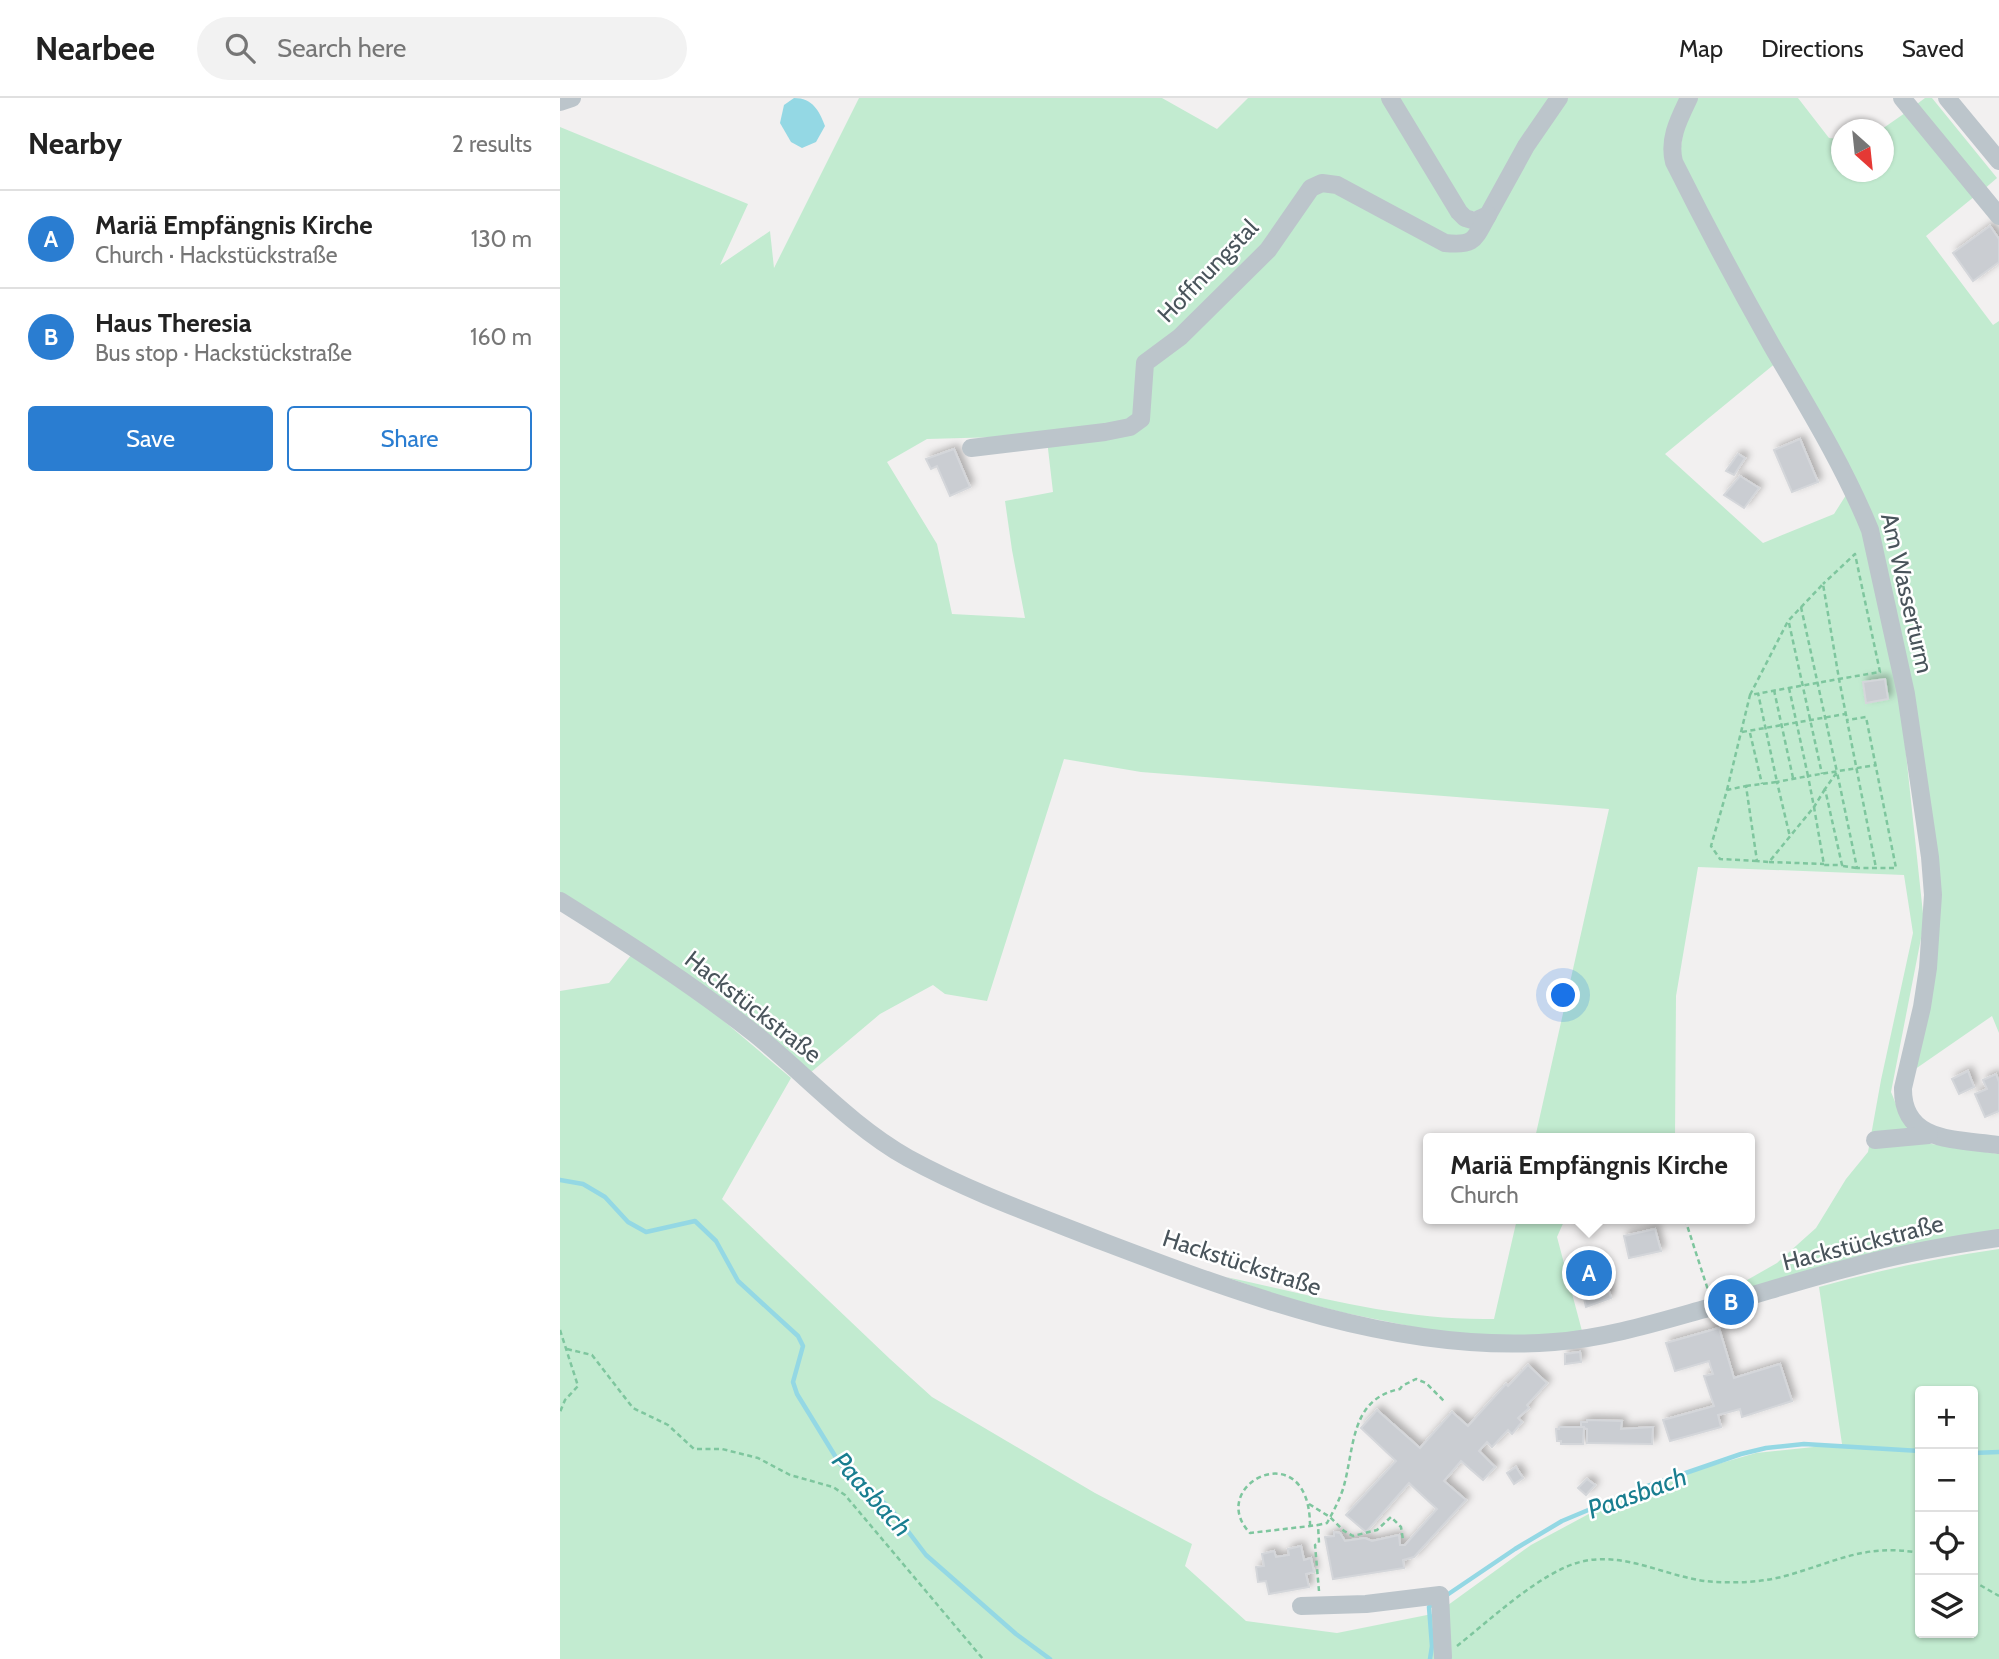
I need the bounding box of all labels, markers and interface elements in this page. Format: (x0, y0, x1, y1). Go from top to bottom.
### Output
search box (197, 17, 687, 80)
text: Nearbee (35, 28, 155, 68)
icon: search (221, 29, 259, 67)
text: Search here (277, 32, 406, 64)
text: Map (1679, 34, 1723, 63)
text: Directions (1761, 34, 1864, 63)
text: Saved (1902, 34, 1964, 63)
north arrow (1831, 119, 1894, 182)
text: Nearby (28, 125, 122, 162)
text: 2 results (452, 130, 532, 158)
text: Mariä Empfängnis Kirche (95, 209, 373, 241)
street label: Hoffnungstal (1151, 213, 1264, 328)
text: A (44, 225, 58, 253)
text: 130 m (471, 225, 532, 253)
text: Church · Hackstückstraße (95, 241, 338, 269)
text: Haus Theresia (95, 307, 252, 339)
text: B (44, 323, 58, 351)
text: 160 m (470, 323, 532, 351)
text: Bus stop · Hackstückstraße (95, 339, 352, 367)
button: Save (28, 406, 273, 471)
button: Share (287, 406, 532, 471)
street label: Am Wasserturm (1875, 510, 1940, 676)
street label: Hackstückstraße (679, 944, 827, 1069)
your location (1546, 978, 1580, 1012)
popup (1423, 1133, 1755, 1224)
text: Mariä Empfängnis Kirche (1450, 1149, 1728, 1181)
text: Church (1450, 1181, 1519, 1209)
street label: Hackstückstraße (1779, 1208, 1946, 1277)
street label: Hackstückstraße (1159, 1223, 1325, 1302)
pin: A (1566, 1247, 1612, 1299)
pin: B (1708, 1276, 1754, 1328)
map controls (1915, 1386, 1978, 1638)
button: + (1915, 1386, 1978, 1449)
water label: Paasbach (826, 1445, 918, 1543)
button: − (1915, 1449, 1978, 1512)
water label: Paasbach (1583, 1460, 1691, 1526)
button: locate (1915, 1512, 1978, 1575)
button: layers (1915, 1575, 1978, 1638)

